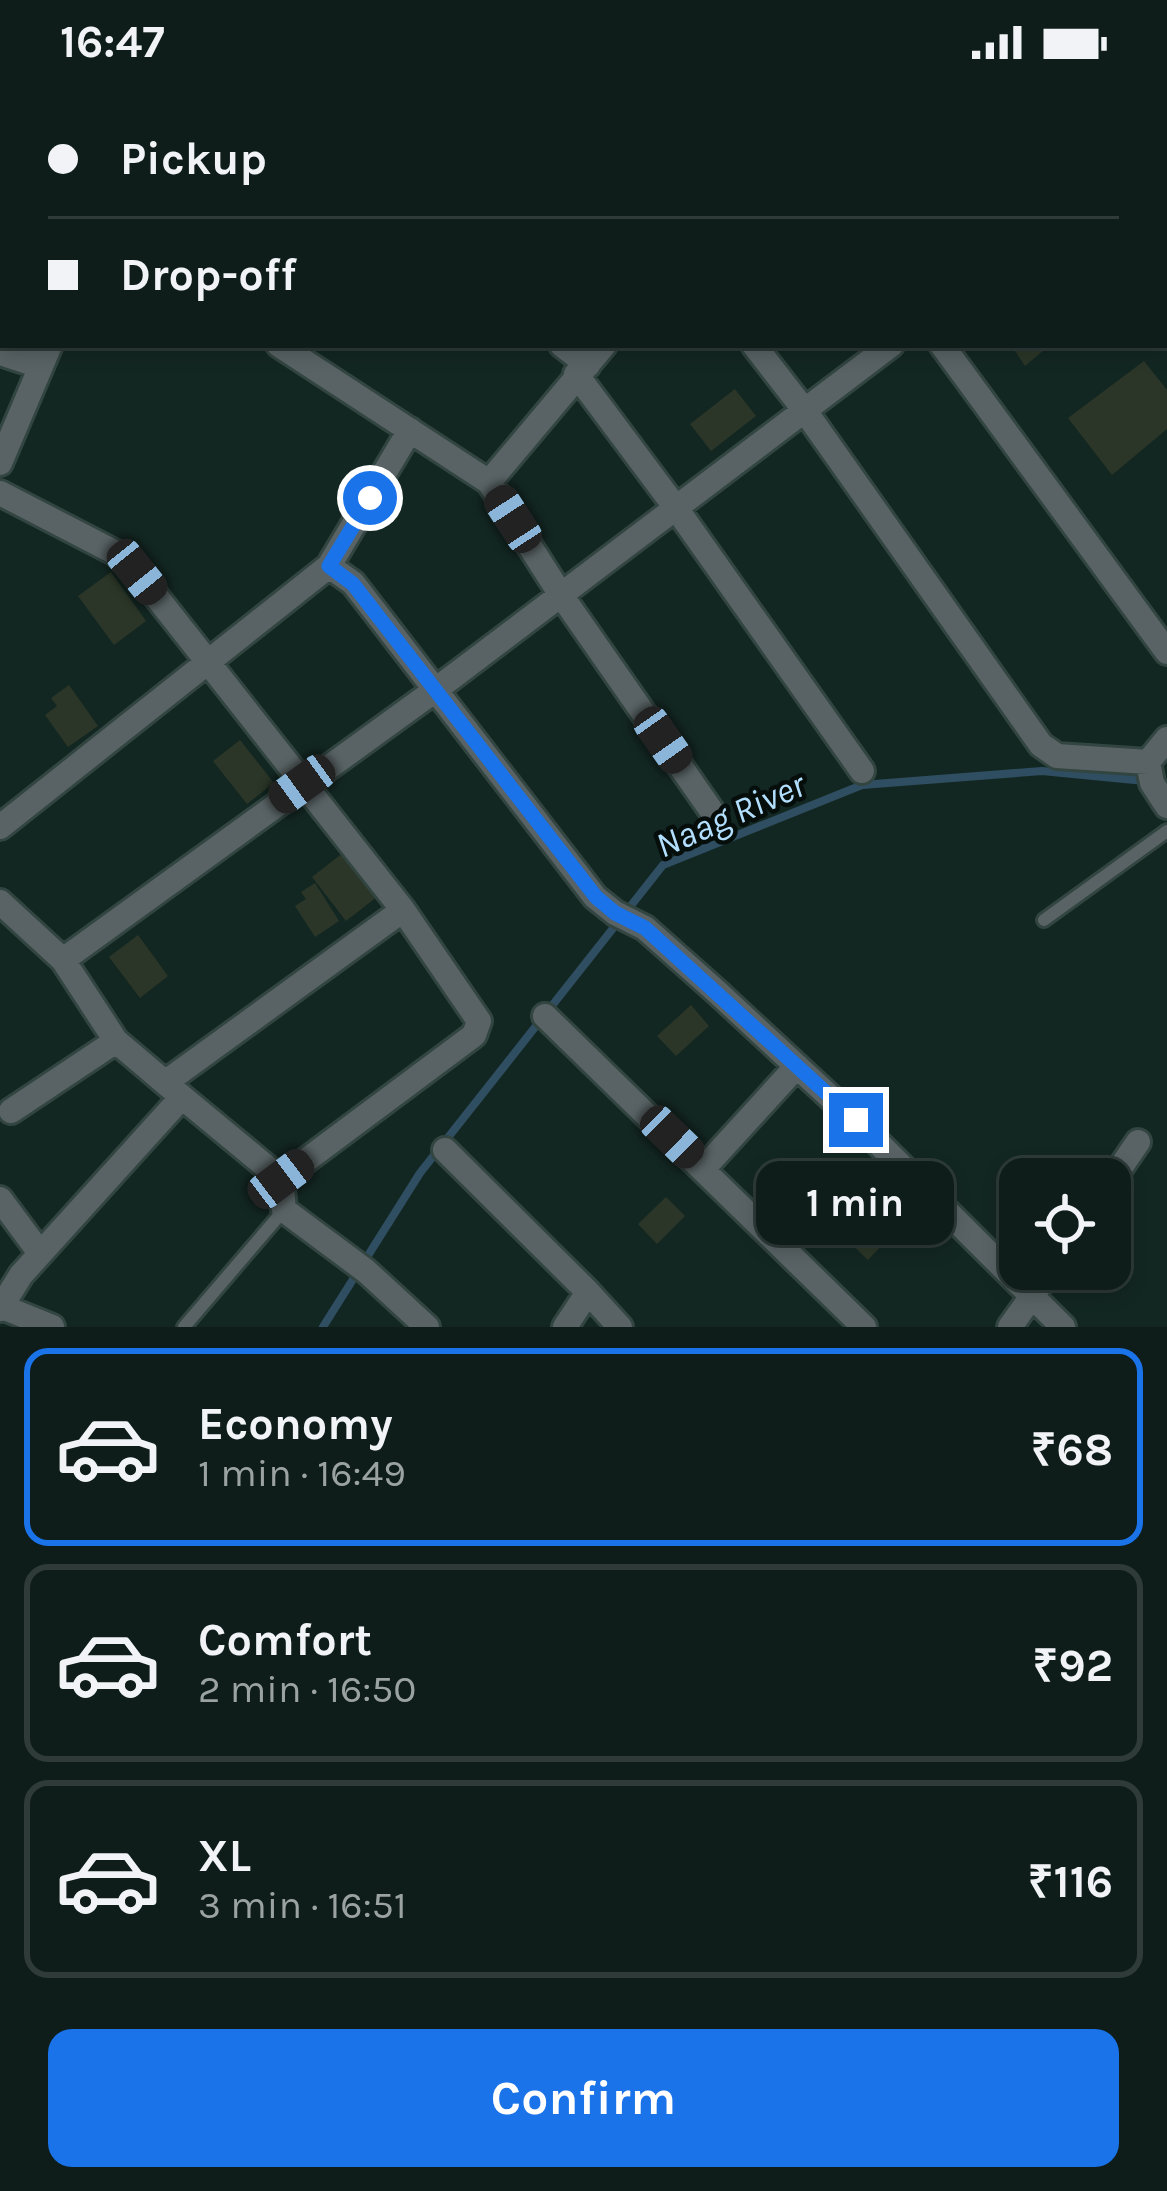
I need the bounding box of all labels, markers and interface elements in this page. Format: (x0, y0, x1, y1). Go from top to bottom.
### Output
text: 16:47 (60, 16, 165, 68)
text: Pickup (120, 133, 267, 185)
text: Drop-off (120, 249, 297, 301)
route start (343, 471, 397, 525)
car (478, 479, 548, 559)
car (100, 533, 174, 611)
car (628, 700, 698, 780)
car (262, 748, 342, 820)
water label: Naag River (649, 763, 813, 867)
route end (829, 1093, 883, 1147)
car (634, 1099, 710, 1175)
car (241, 1143, 321, 1215)
map controls (999, 1158, 1131, 1290)
button: locate (999, 1158, 1131, 1290)
callout: 1 min (757, 1162, 955, 1246)
text: 1 min (806, 1180, 904, 1226)
icon: car (54, 1393, 162, 1501)
text: Economy (198, 1398, 393, 1450)
text: ₹68 (1031, 1424, 1113, 1476)
text: 1 min · 16:49 (198, 1450, 406, 1496)
icon: car (54, 1609, 162, 1717)
text: Comfort (198, 1614, 372, 1666)
text: ₹92 (1033, 1640, 1113, 1692)
text: 2 min · 16:50 (198, 1666, 416, 1712)
icon: car (54, 1825, 162, 1933)
text: XL (198, 1830, 251, 1882)
text: ₹116 (1028, 1856, 1113, 1908)
text: 3 min · 16:51 (198, 1882, 407, 1928)
button: Confirm (48, 2029, 1119, 2167)

